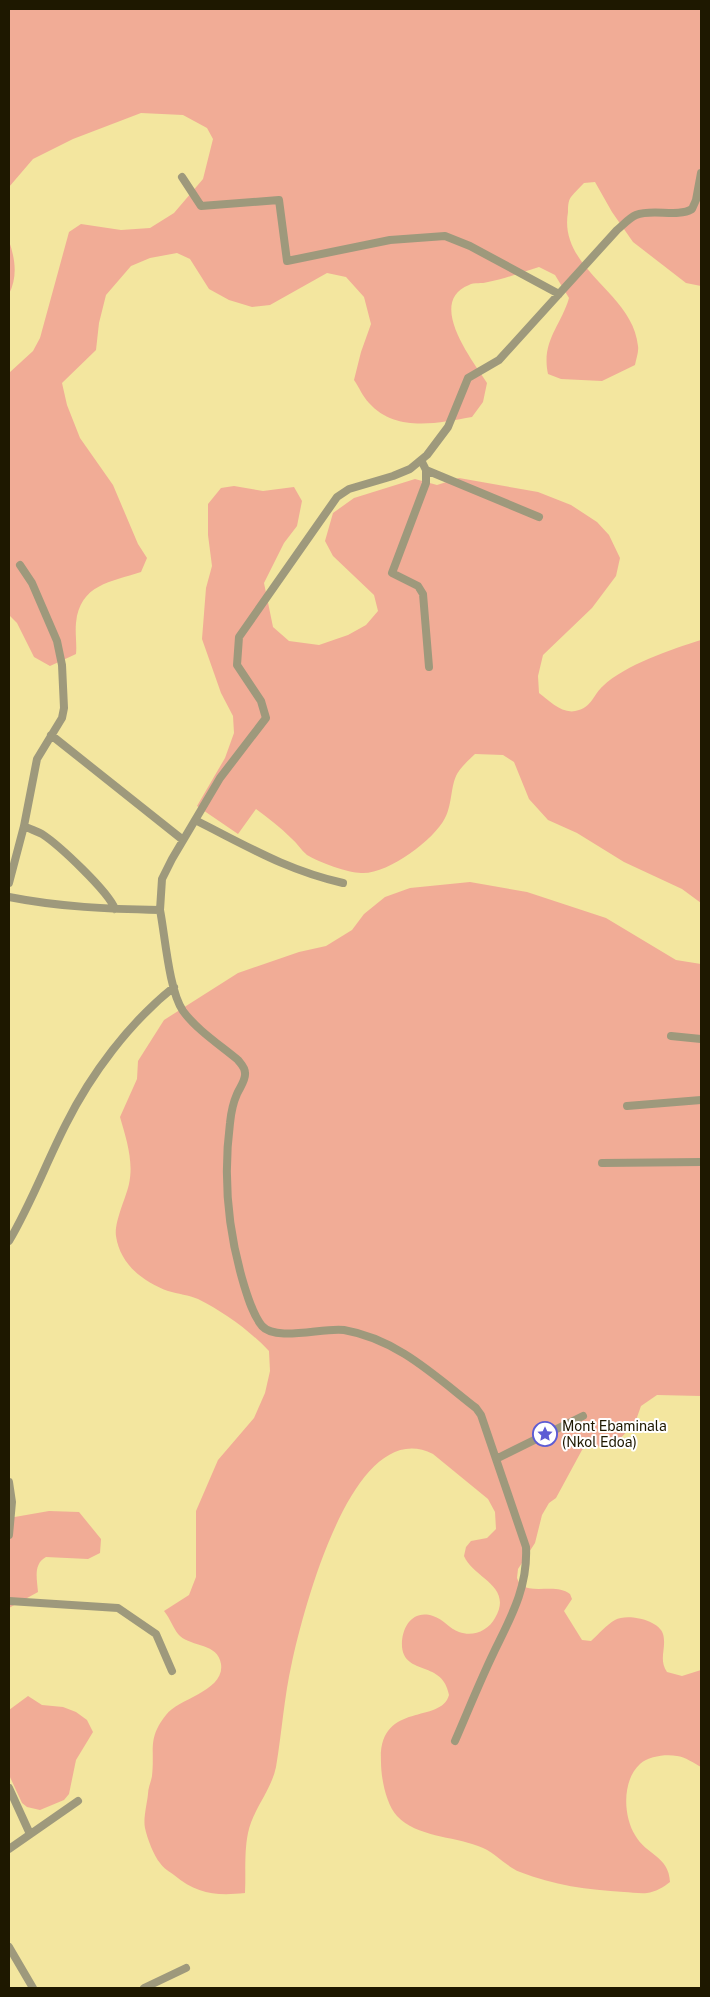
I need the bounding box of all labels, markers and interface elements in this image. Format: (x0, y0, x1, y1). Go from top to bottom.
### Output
place label: Mont Ebaminala (Nkol Edoa) (562, 1418, 667, 1450)
place icon: Mont Ebaminala (Nkol Edoa) (532, 1421, 558, 1447)

